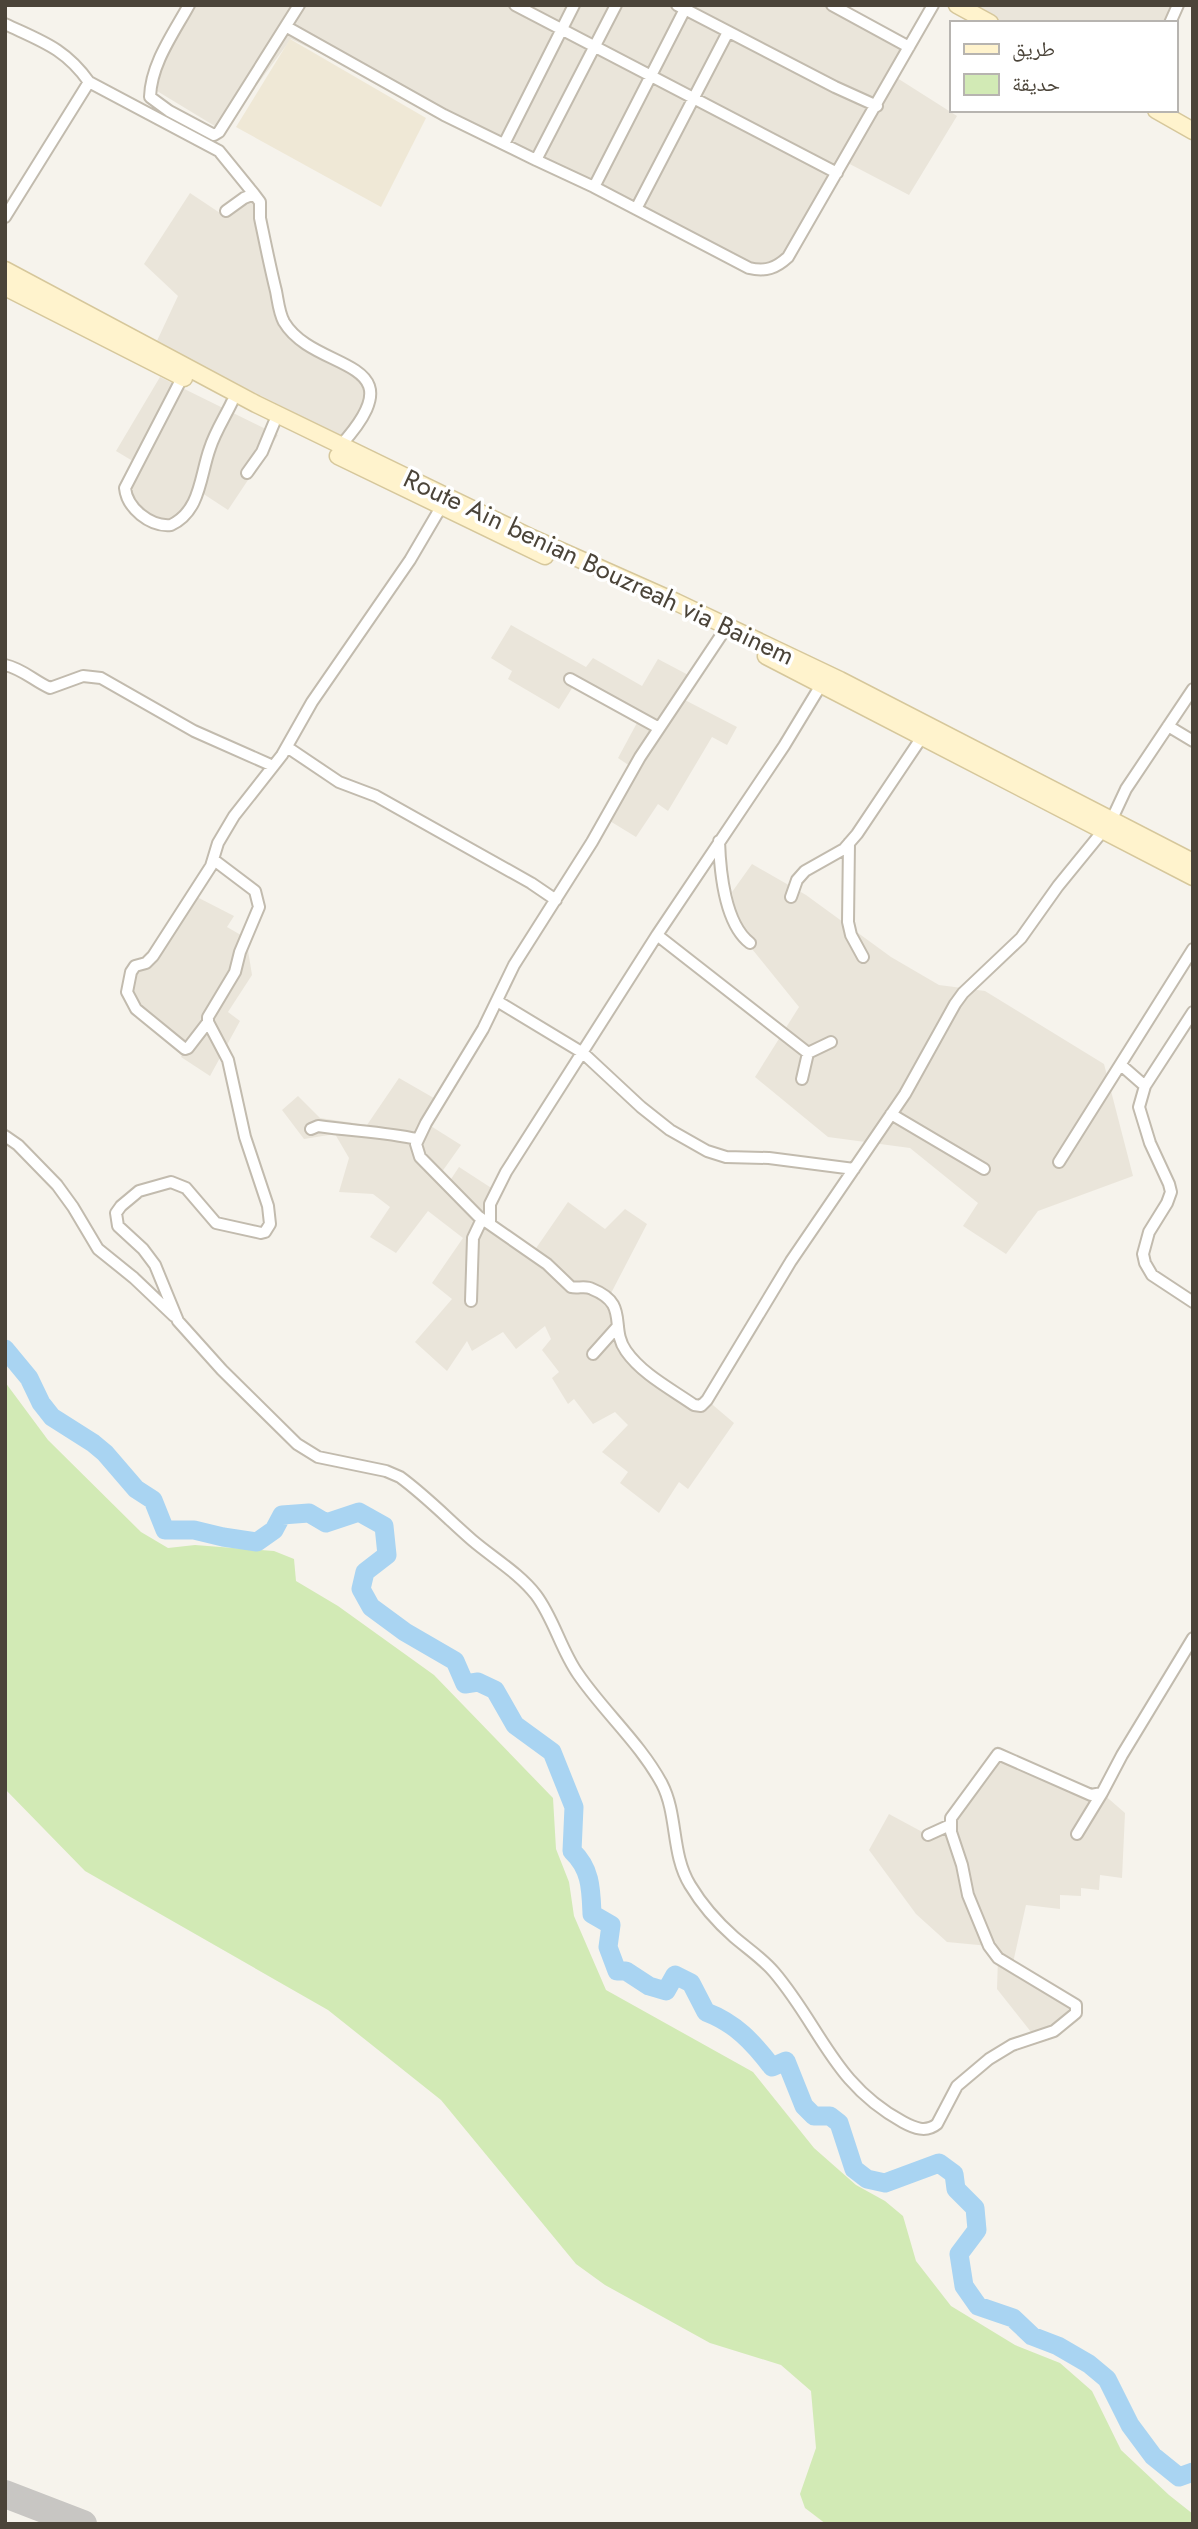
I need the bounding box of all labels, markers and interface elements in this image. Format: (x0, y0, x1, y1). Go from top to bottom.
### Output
legend (950, 21, 1177, 112)
text: طريق (1012, 34, 1055, 64)
text: حديقة (1012, 69, 1060, 99)
street label: Route Ain benian Bouzreah via Bainem (397, 459, 801, 675)

